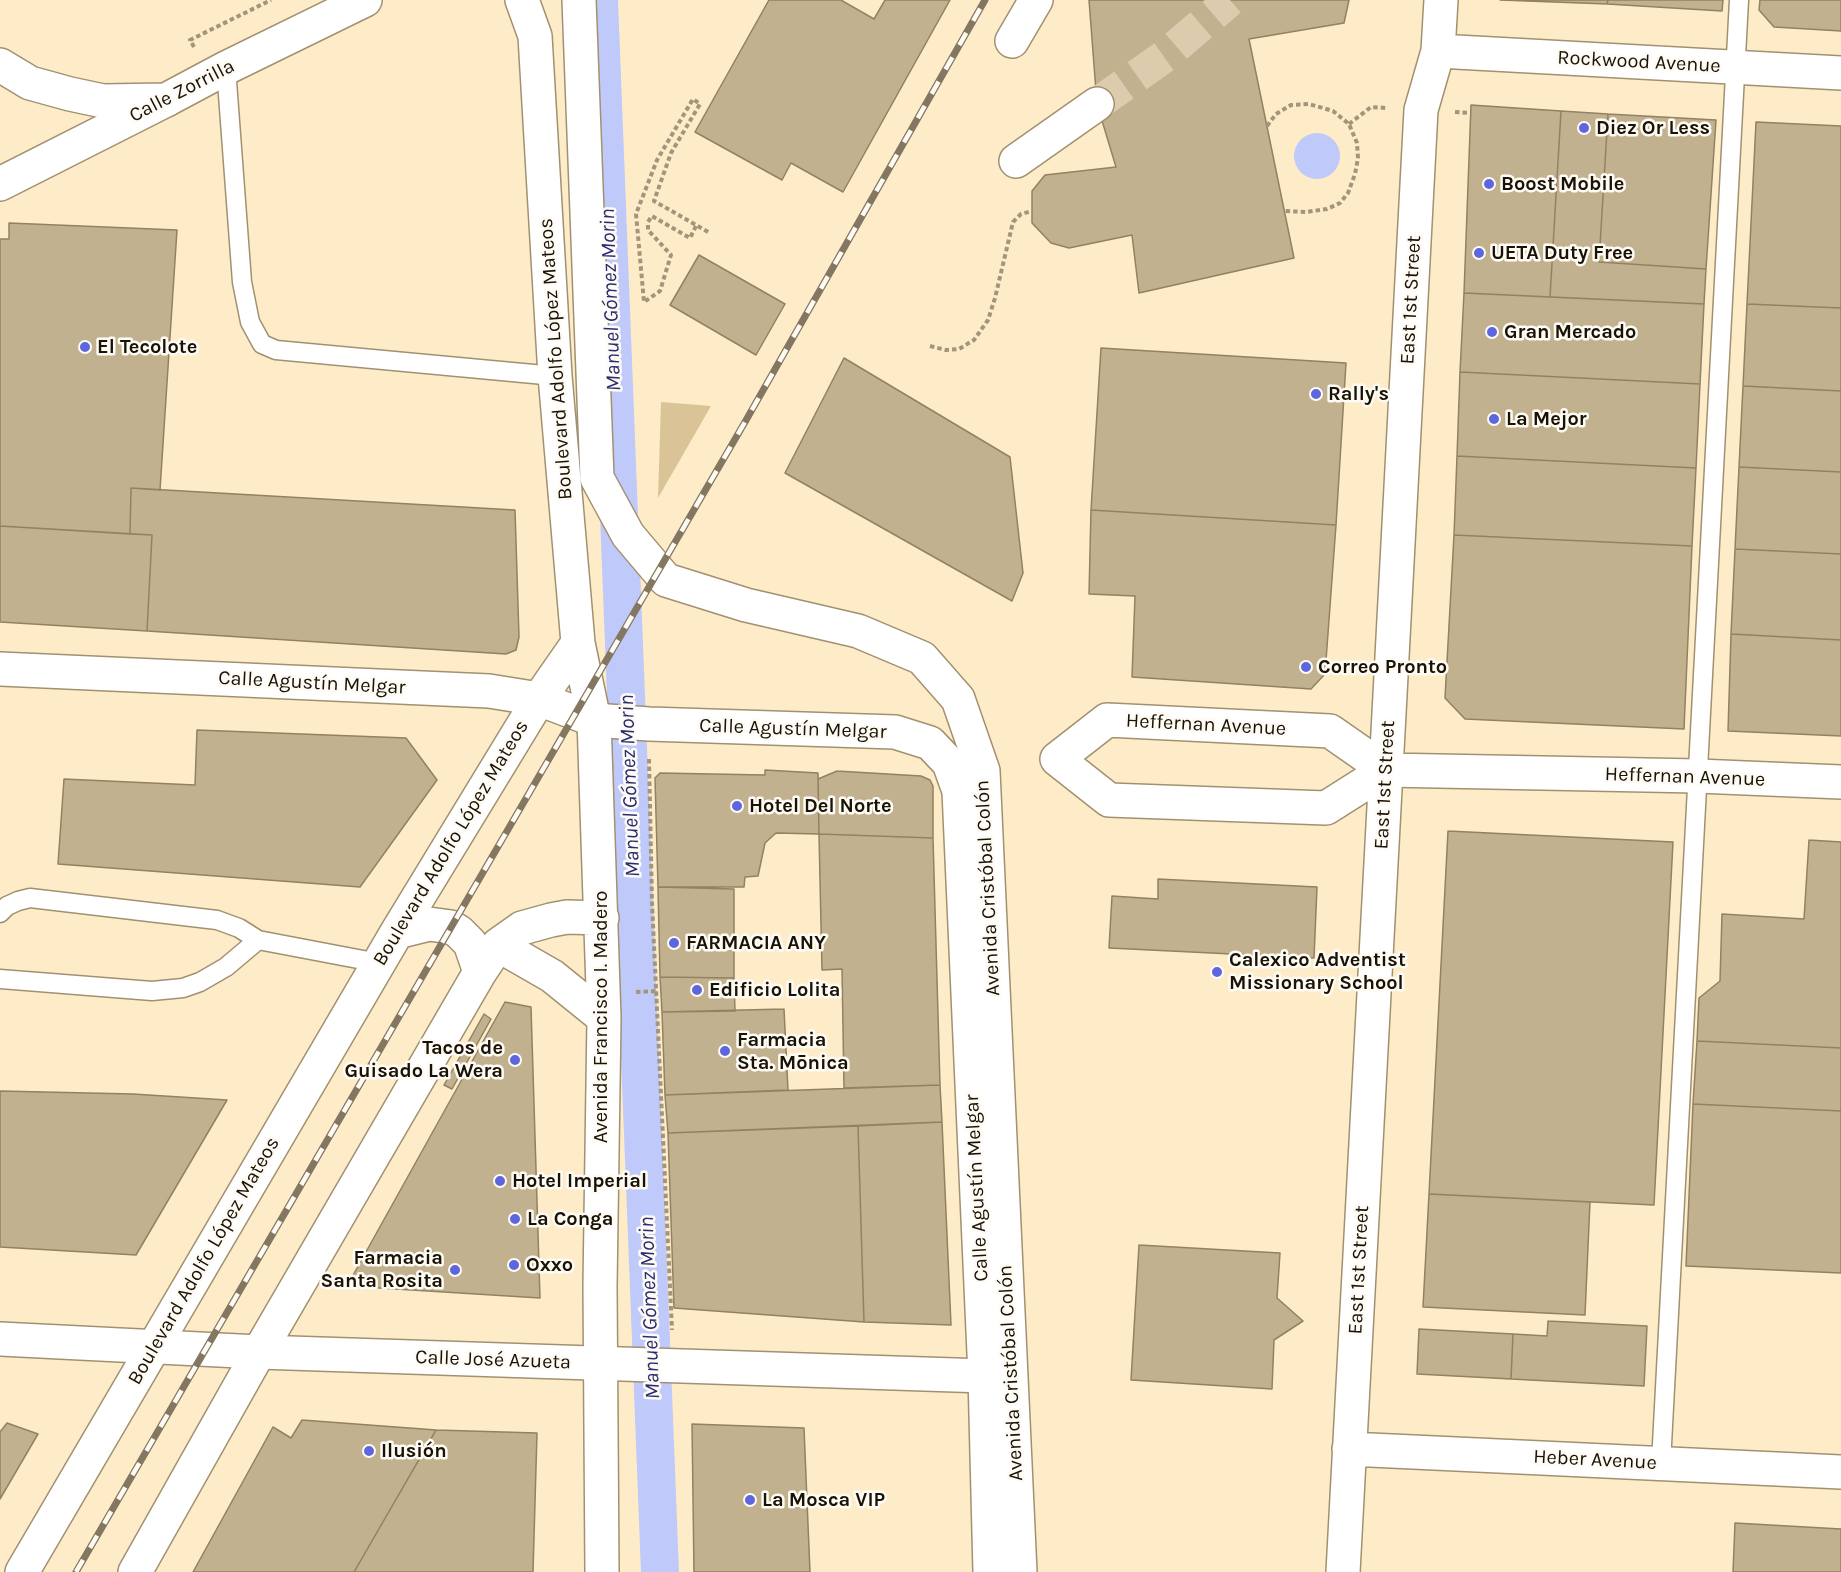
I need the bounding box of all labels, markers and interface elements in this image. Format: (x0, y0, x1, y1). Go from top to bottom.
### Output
street label: Rockwood Avenue (1557, 46, 1721, 78)
street label: Calle Zorrilla (125, 54, 239, 128)
place label: Diez Or Less (1596, 116, 1710, 140)
marker: Diez Or Less (1577, 121, 1591, 135)
place label: Boost Mobile (1501, 172, 1624, 196)
marker: Boost Mobile (1482, 177, 1496, 191)
water label: Manuel Gómez Morin (595, 208, 627, 392)
street label: Boulevard Adolfo López Mateos (534, 217, 578, 501)
street label: East 1st Street (1396, 235, 1426, 365)
place label: UETA Duty Free (1491, 241, 1633, 265)
marker: UETA Duty Free (1472, 246, 1486, 260)
place label: Gran Mercado (1504, 320, 1636, 344)
marker: Gran Mercado (1485, 325, 1499, 339)
place label: El Tecolote (97, 335, 197, 359)
marker: El Tecolote (78, 340, 92, 354)
place label: Rally's (1328, 382, 1389, 406)
marker: Rally's (1309, 387, 1323, 401)
place label: La Mejor (1506, 407, 1587, 431)
marker: La Mejor (1487, 412, 1501, 426)
place label: Correo Pronto (1318, 655, 1447, 679)
marker: Correo Pronto (1299, 660, 1313, 674)
street label: Calle Agustín Melgar (218, 666, 406, 700)
water label: Manuel Gómez Morin (614, 694, 646, 878)
street label: Heffernan Avenue (1125, 709, 1287, 741)
street label: Calle Agustín Melgar (699, 714, 887, 744)
street label: Boulevard Adolfo López Mateos (368, 716, 534, 970)
street label: East 1st Street (1370, 720, 1400, 850)
street label: Heffernan Avenue (1604, 762, 1766, 792)
street label: Avenida Cristóbal Colón (970, 779, 1006, 997)
place label: Hotel Del Norte (749, 794, 892, 818)
marker: Hotel Del Norte (730, 799, 744, 813)
street label: Avenida Francisco I. Madero (589, 891, 613, 1143)
place label: FARMACIA ANY (686, 931, 826, 955)
marker: FARMACIA ANY (667, 936, 681, 950)
place label: Calexico Adventist Missionary School (1229, 948, 1406, 995)
marker: Calexico Adventist Missionary School (1210, 965, 1224, 979)
place label: Edificio Lolita (709, 978, 840, 1002)
marker: Edificio Lolita (690, 983, 704, 997)
place label: Farmacia Sta. Mōnica (737, 1028, 849, 1075)
place label: Tacos de Guisado La Wera (345, 1036, 503, 1083)
marker: Farmacia Sta. Mōnica (718, 1044, 732, 1058)
marker: Tacos de Guisado La Wera (508, 1053, 522, 1067)
street label: Calle Agustín Melgar (960, 1094, 994, 1282)
street label: Boulevard Adolfo López Mateos (123, 1133, 285, 1389)
place label: Hotel Imperial (512, 1169, 647, 1193)
marker: Hotel Imperial (493, 1174, 507, 1188)
street label: East 1st Street (1344, 1205, 1374, 1335)
place label: La Conga (527, 1207, 613, 1231)
marker: La Conga (508, 1212, 522, 1226)
water label: Manuel Gómez Morin (634, 1216, 666, 1400)
place label: Farmacia Santa Rosita (321, 1246, 443, 1293)
place label: Oxxo (526, 1253, 573, 1277)
marker: Oxxo (507, 1258, 521, 1272)
marker: Farmacia Santa Rosita (448, 1263, 462, 1277)
street label: Avenida Cristóbal Colón (993, 1264, 1029, 1482)
street label: Calle José Azueta (415, 1345, 571, 1375)
place label: Ilusión (381, 1439, 447, 1463)
marker: Ilusión (362, 1444, 376, 1458)
street label: Heber Avenue (1533, 1445, 1657, 1475)
place label: La Mosca VIP (762, 1488, 885, 1512)
marker: La Mosca VIP (743, 1493, 757, 1507)

